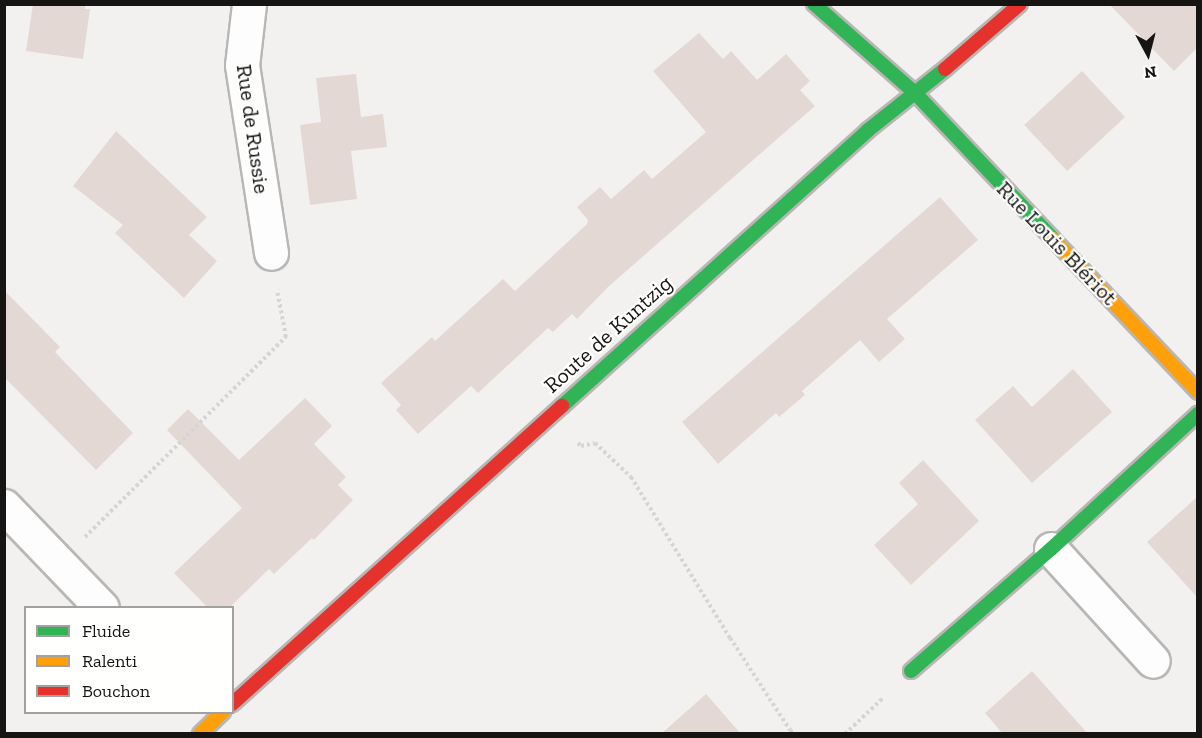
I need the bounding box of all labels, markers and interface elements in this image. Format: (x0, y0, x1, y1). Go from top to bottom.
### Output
north arrow (1118, 24, 1178, 84)
text: N (1143, 62, 1157, 83)
street label: Rue de Russie (231, 63, 275, 195)
street label: Rue Louis Blériot (991, 176, 1123, 310)
street label: Route de Kuntzig (538, 270, 678, 398)
legend (24, 606, 234, 714)
text: Fluide (82, 620, 130, 642)
text: Ralenti (82, 650, 137, 672)
text: Bouchon (82, 680, 150, 702)

